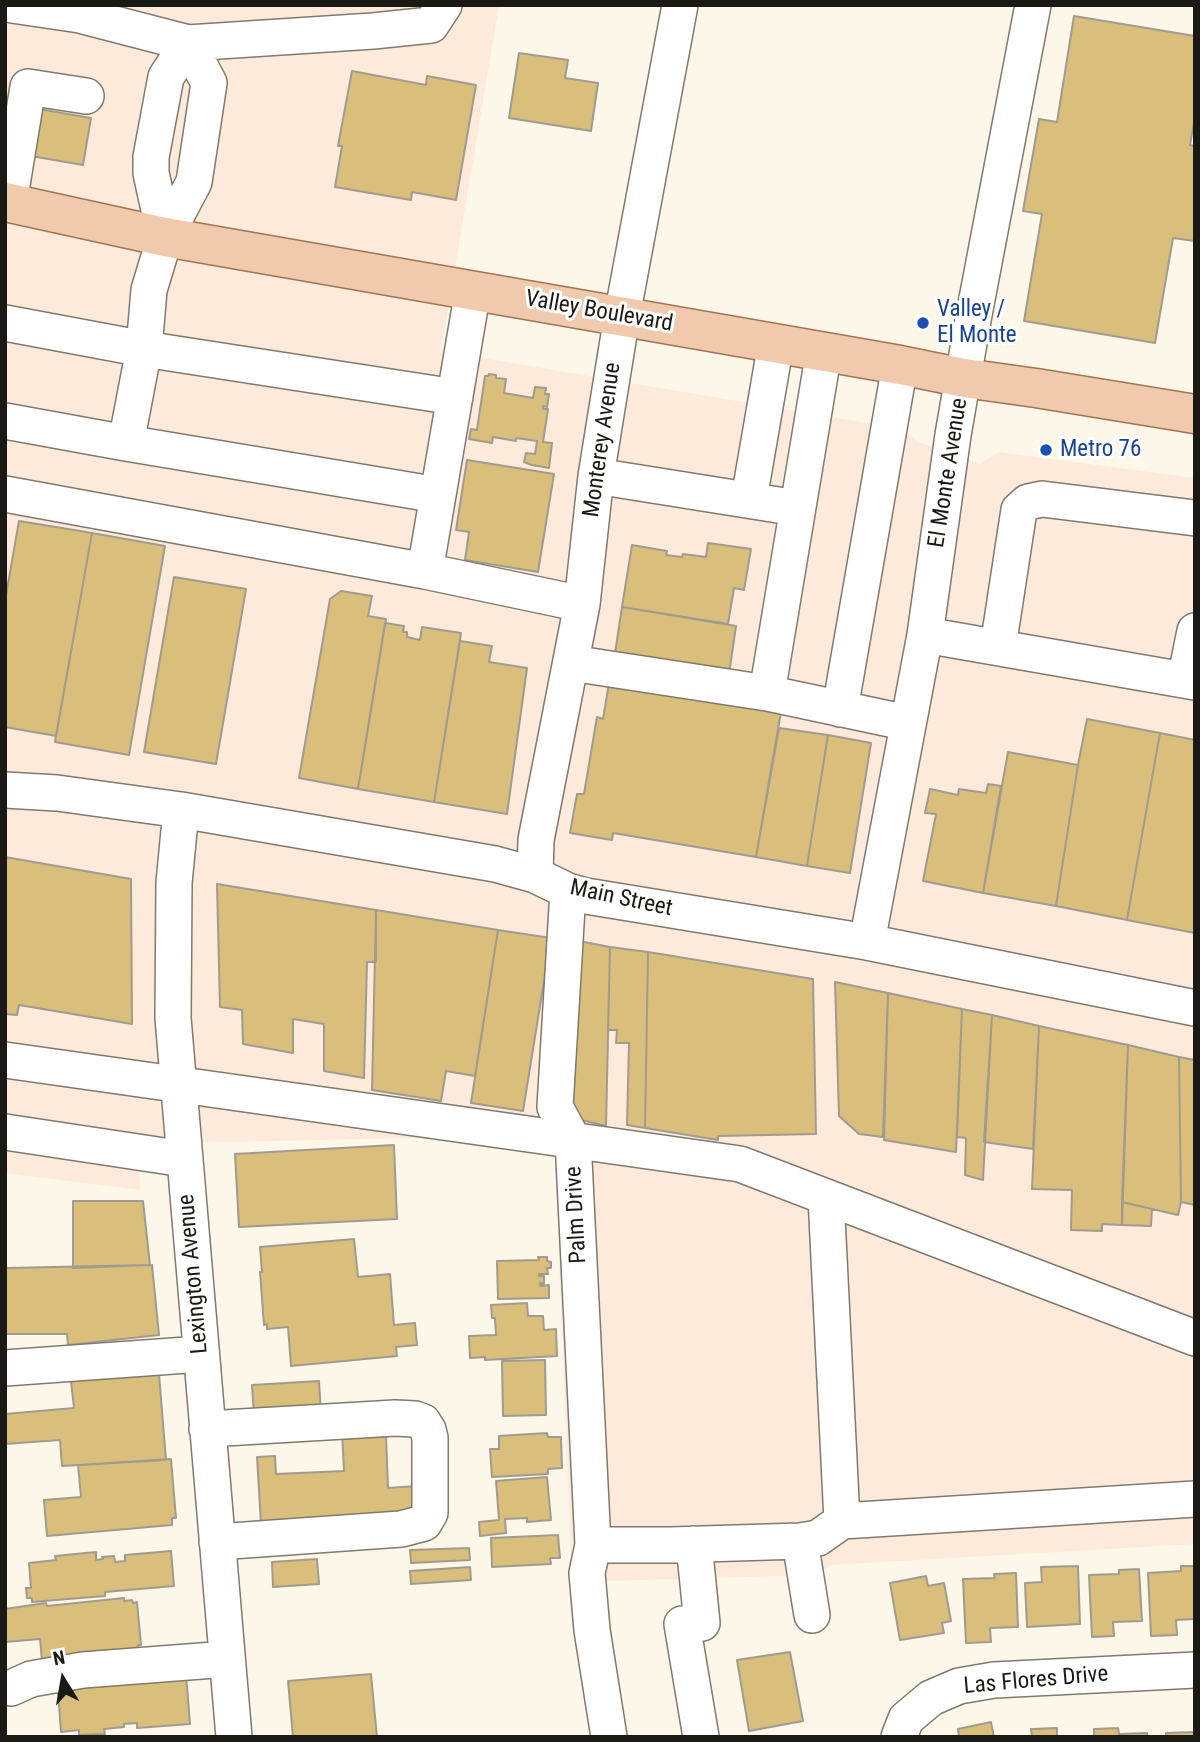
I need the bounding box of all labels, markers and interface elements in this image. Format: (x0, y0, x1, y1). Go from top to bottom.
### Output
street label: Valley Boulevard (523, 285, 675, 339)
place label: Valley / El Monte (937, 296, 1017, 350)
marker: Valley / El Monte (915, 315, 931, 331)
street label: Monterey Avenue (578, 361, 628, 519)
street label: El Monte Avenue (924, 396, 974, 550)
place label: Metro 76 (1060, 436, 1141, 464)
marker: Metro 76 (1038, 442, 1054, 458)
street label: Main Street (567, 875, 675, 923)
street label: Palm Drive (561, 1166, 593, 1264)
street label: Lexington Avenue (173, 1193, 215, 1355)
north arrow (28, 1644, 98, 1714)
text: N (51, 1645, 67, 1670)
street label: Las Flores Drive (963, 1661, 1109, 1701)

